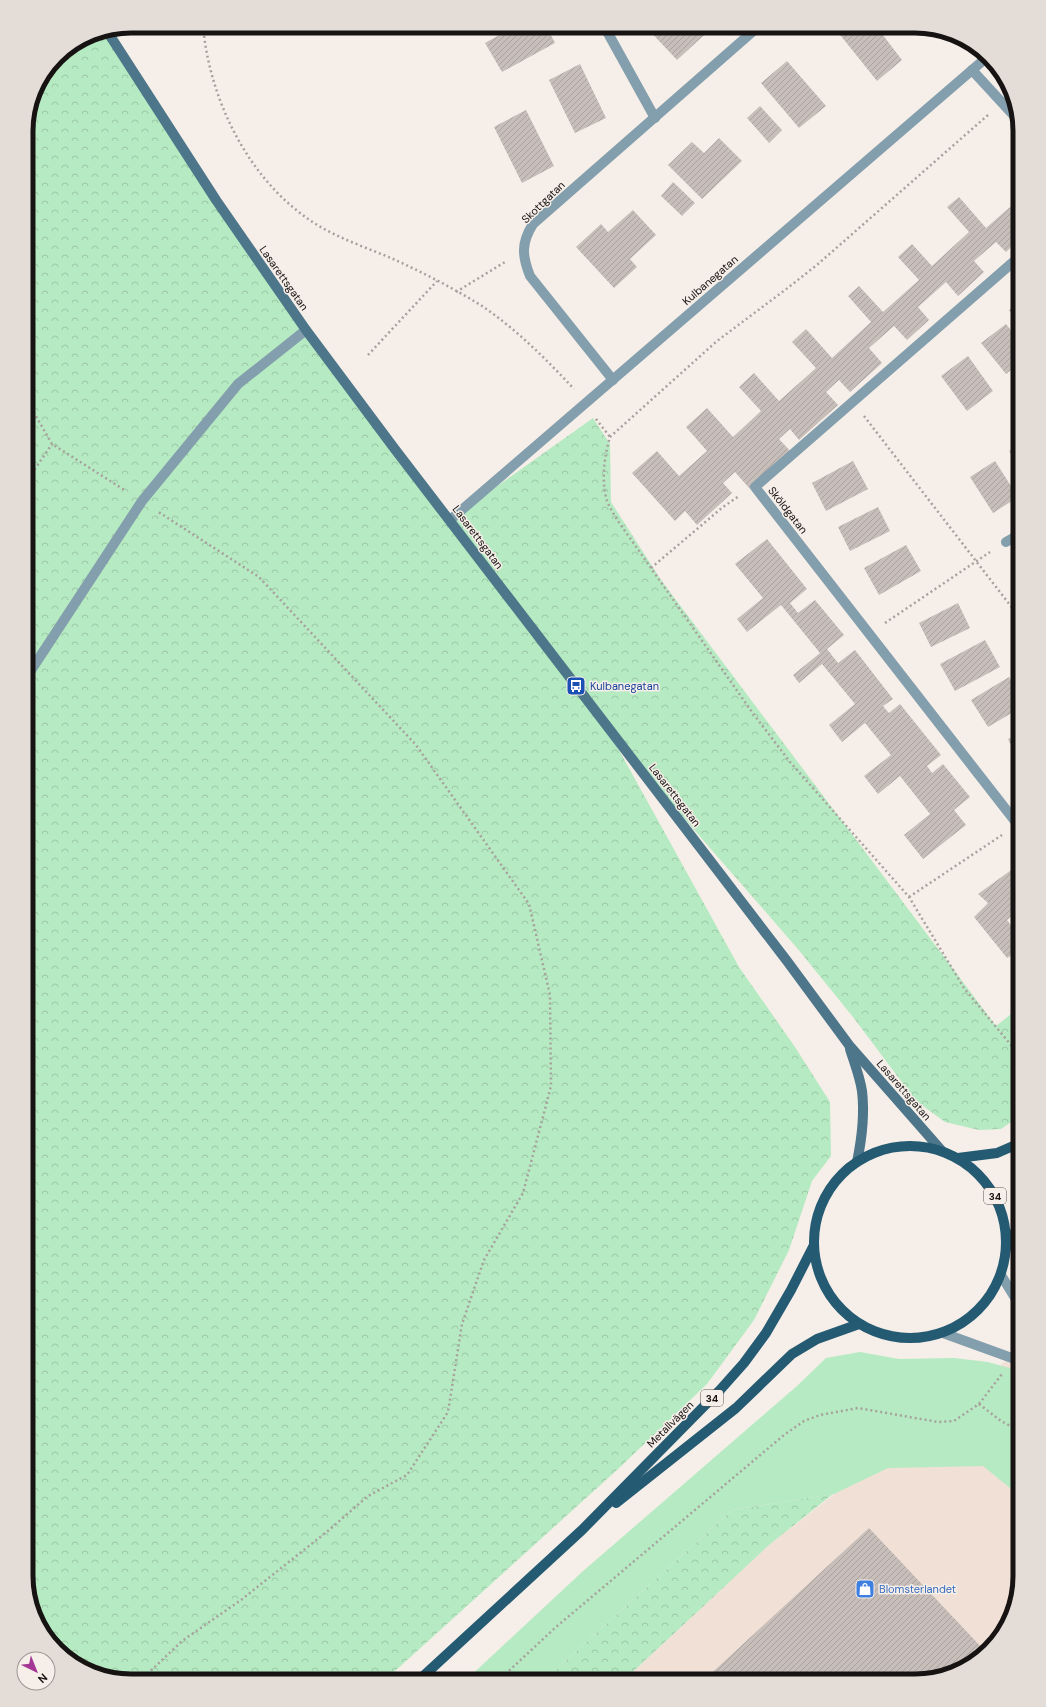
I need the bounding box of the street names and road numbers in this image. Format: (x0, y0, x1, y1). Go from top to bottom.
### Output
street label: Skottgatan (518, 178, 568, 226)
street label: Lasarettsgatan (256, 243, 312, 313)
street label: Kulbanegatan (679, 252, 741, 308)
street label: Sköldgatan (765, 484, 811, 536)
street label: Lasarettsgatan (450, 502, 506, 572)
street label: Lasarettsgatan (646, 761, 704, 829)
street label: Lasarettsgatan (874, 1057, 934, 1123)
road number: 34 (984, 1188, 1006, 1204)
road number: 34 (701, 1390, 723, 1406)
street label: Metallvägen (644, 1398, 696, 1450)

